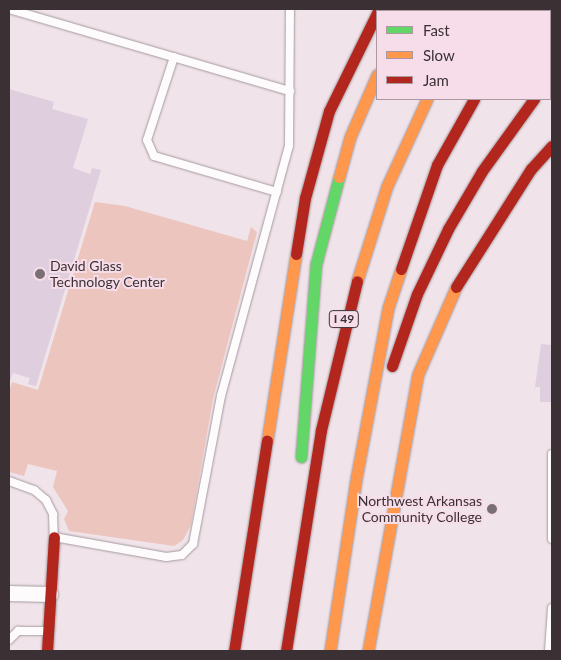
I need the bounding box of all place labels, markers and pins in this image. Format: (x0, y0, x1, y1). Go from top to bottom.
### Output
place label: David Glass Technology Center (50, 258, 165, 290)
marker: David Glass Technology Center (34, 268, 46, 280)
place label: Northwest Arkansas Community College (357, 493, 482, 526)
marker: Northwest Arkansas Community College (486, 503, 498, 515)

